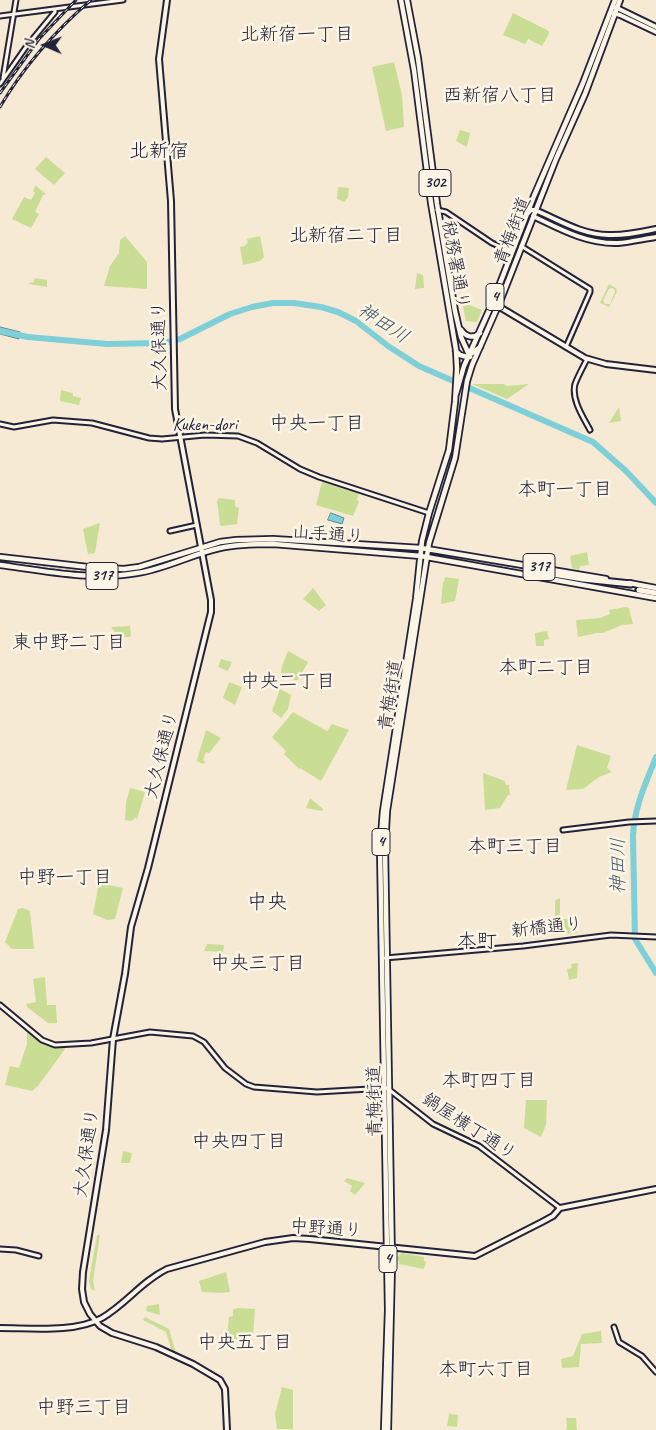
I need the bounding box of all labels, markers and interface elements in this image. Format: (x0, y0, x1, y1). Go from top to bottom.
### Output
north arrow (20, 20, 70, 70)
district label: 北新宿一丁目 (240, 24, 354, 46)
text: N (21, 40, 38, 49)
district label: 西新宿八丁目 (443, 85, 557, 107)
district label: 北新宿 (129, 140, 189, 164)
road number: 302 (419, 170, 451, 197)
street label: 青梅街道 (490, 194, 536, 268)
street label: 税務署通り (437, 219, 473, 311)
district label: 北新宿二丁目 (289, 225, 403, 247)
road number: 4 (486, 284, 504, 310)
water label: 神田川 (353, 299, 413, 349)
street label: 大久保通り (148, 301, 172, 391)
district label: 中央一丁目 (270, 413, 364, 435)
street label: Kuken-dori (173, 414, 237, 436)
district label: 本町一丁目 (518, 479, 612, 501)
street label: 山手通り (291, 522, 365, 548)
road number: 317 (523, 554, 555, 580)
road number: 317 (86, 562, 118, 590)
district label: 東中野二丁目 (12, 632, 126, 654)
district label: 本町二丁目 (499, 657, 593, 679)
street label: 青梅街道 (375, 658, 407, 732)
district label: 中央二丁目 (241, 671, 335, 693)
street label: 大久保通り (141, 709, 183, 801)
road number: 4 (372, 829, 390, 856)
district label: 本町三丁目 (468, 836, 562, 858)
water label: 神田川 (608, 838, 630, 894)
district label: 中野一丁目 (18, 867, 112, 889)
district label: 中央 (247, 891, 287, 915)
street label: 新橋通り (510, 913, 584, 943)
district label: 本町 (457, 930, 497, 954)
district label: 中央三丁目 (211, 953, 305, 975)
street label: 青梅街道 (364, 1065, 386, 1137)
district label: 本町四丁目 (442, 1070, 536, 1092)
street label: 鍋屋横丁通り (418, 1089, 520, 1165)
street label: 大久保通り (70, 1107, 104, 1199)
district label: 中央四丁目 (192, 1131, 286, 1153)
street label: 中野通り (289, 1216, 363, 1242)
road number: 4 (379, 1246, 397, 1272)
district label: 中央五丁目 (198, 1332, 292, 1354)
district label: 本町六丁目 (439, 1359, 533, 1381)
district label: 中野三丁目 (37, 1397, 131, 1419)

